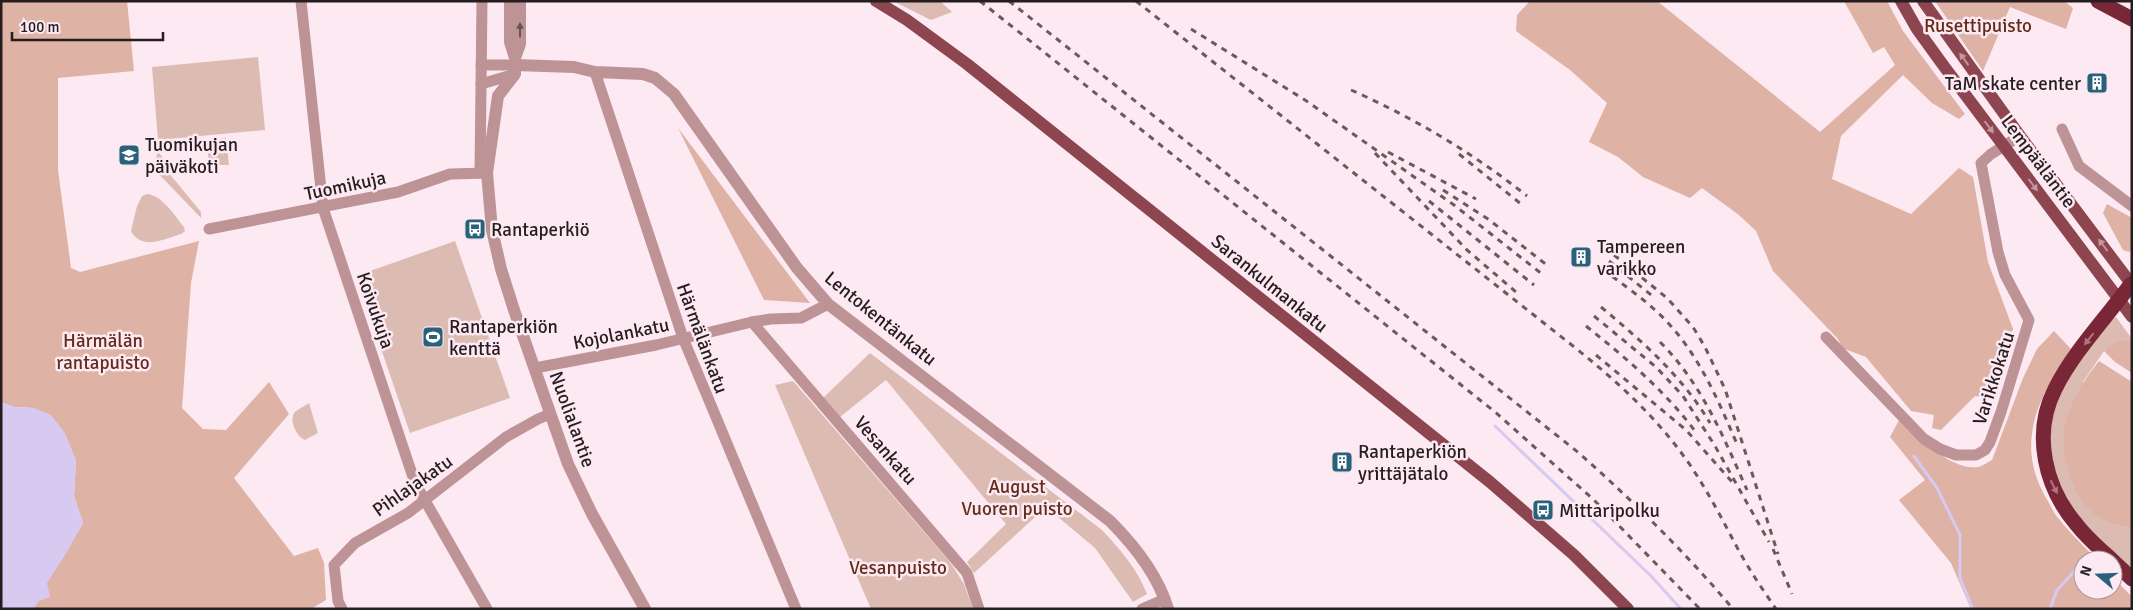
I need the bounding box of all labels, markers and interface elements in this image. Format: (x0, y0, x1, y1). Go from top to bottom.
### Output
scale bar (12, 10, 164, 42)
park label: Rusettipuisto (1924, 14, 2032, 38)
text: 100 m (20, 18, 60, 36)
one-way arrow (516, 22, 524, 38)
one-way arrow (1959, 52, 1969, 66)
building icon: TaM skate center (2085, 71, 2109, 95)
place label: TaM skate center (1945, 72, 2081, 96)
street label: Lempääläntie (1995, 110, 2081, 213)
one-way arrow (1984, 120, 1995, 133)
place label: Tuomikujan päiväkoti (145, 133, 238, 179)
school or university icon: Tuomikujan päiväkoti (117, 143, 141, 167)
street label: Tuomikuja (302, 166, 388, 206)
one-way arrow (2028, 178, 2038, 192)
bus stop icon: Rantaperkiö (463, 217, 487, 241)
place label: Rantaperkiö (491, 218, 590, 242)
street label: Sarankulmankatu (1206, 229, 1333, 338)
place label: Tampereen varikko (1597, 235, 1685, 281)
one-way arrow (2098, 238, 2108, 252)
building icon: Tampereen varikko (1569, 245, 1593, 269)
street label: Lentokentänkatu (819, 266, 941, 371)
street label: Koivukuja (351, 269, 399, 352)
street label: Härmälänkatu (671, 280, 733, 397)
street label: Kojolankatu (571, 313, 671, 355)
place label: Rantaperkiön kenttä (449, 315, 558, 361)
sports icon: Rantaperkiön kenttä (421, 325, 445, 349)
park label: Härmälän rantapuisto (56, 329, 150, 375)
street label: Varikkokatu (1968, 329, 2020, 428)
one-way arrow (2084, 332, 2095, 345)
street label: Nuolialantie (544, 368, 601, 471)
street label: Vesankatu (849, 411, 922, 490)
place label: Rantaperkiön yrittäjätalo (1358, 440, 1467, 486)
street label: Pihlajakatu (368, 449, 457, 522)
building icon: Rantaperkiön yrittäjätalo (1330, 450, 1354, 474)
park label: August Vuoren puisto (961, 475, 1073, 521)
one-way arrow (2050, 480, 2058, 495)
bus stop icon: Mittaripolku (1531, 498, 1555, 522)
place label: Mittaripolku (1559, 499, 1660, 523)
north arrow (2073, 550, 2123, 600)
park label: Vesanpuisto (849, 556, 947, 580)
text: N (2077, 564, 2096, 578)

